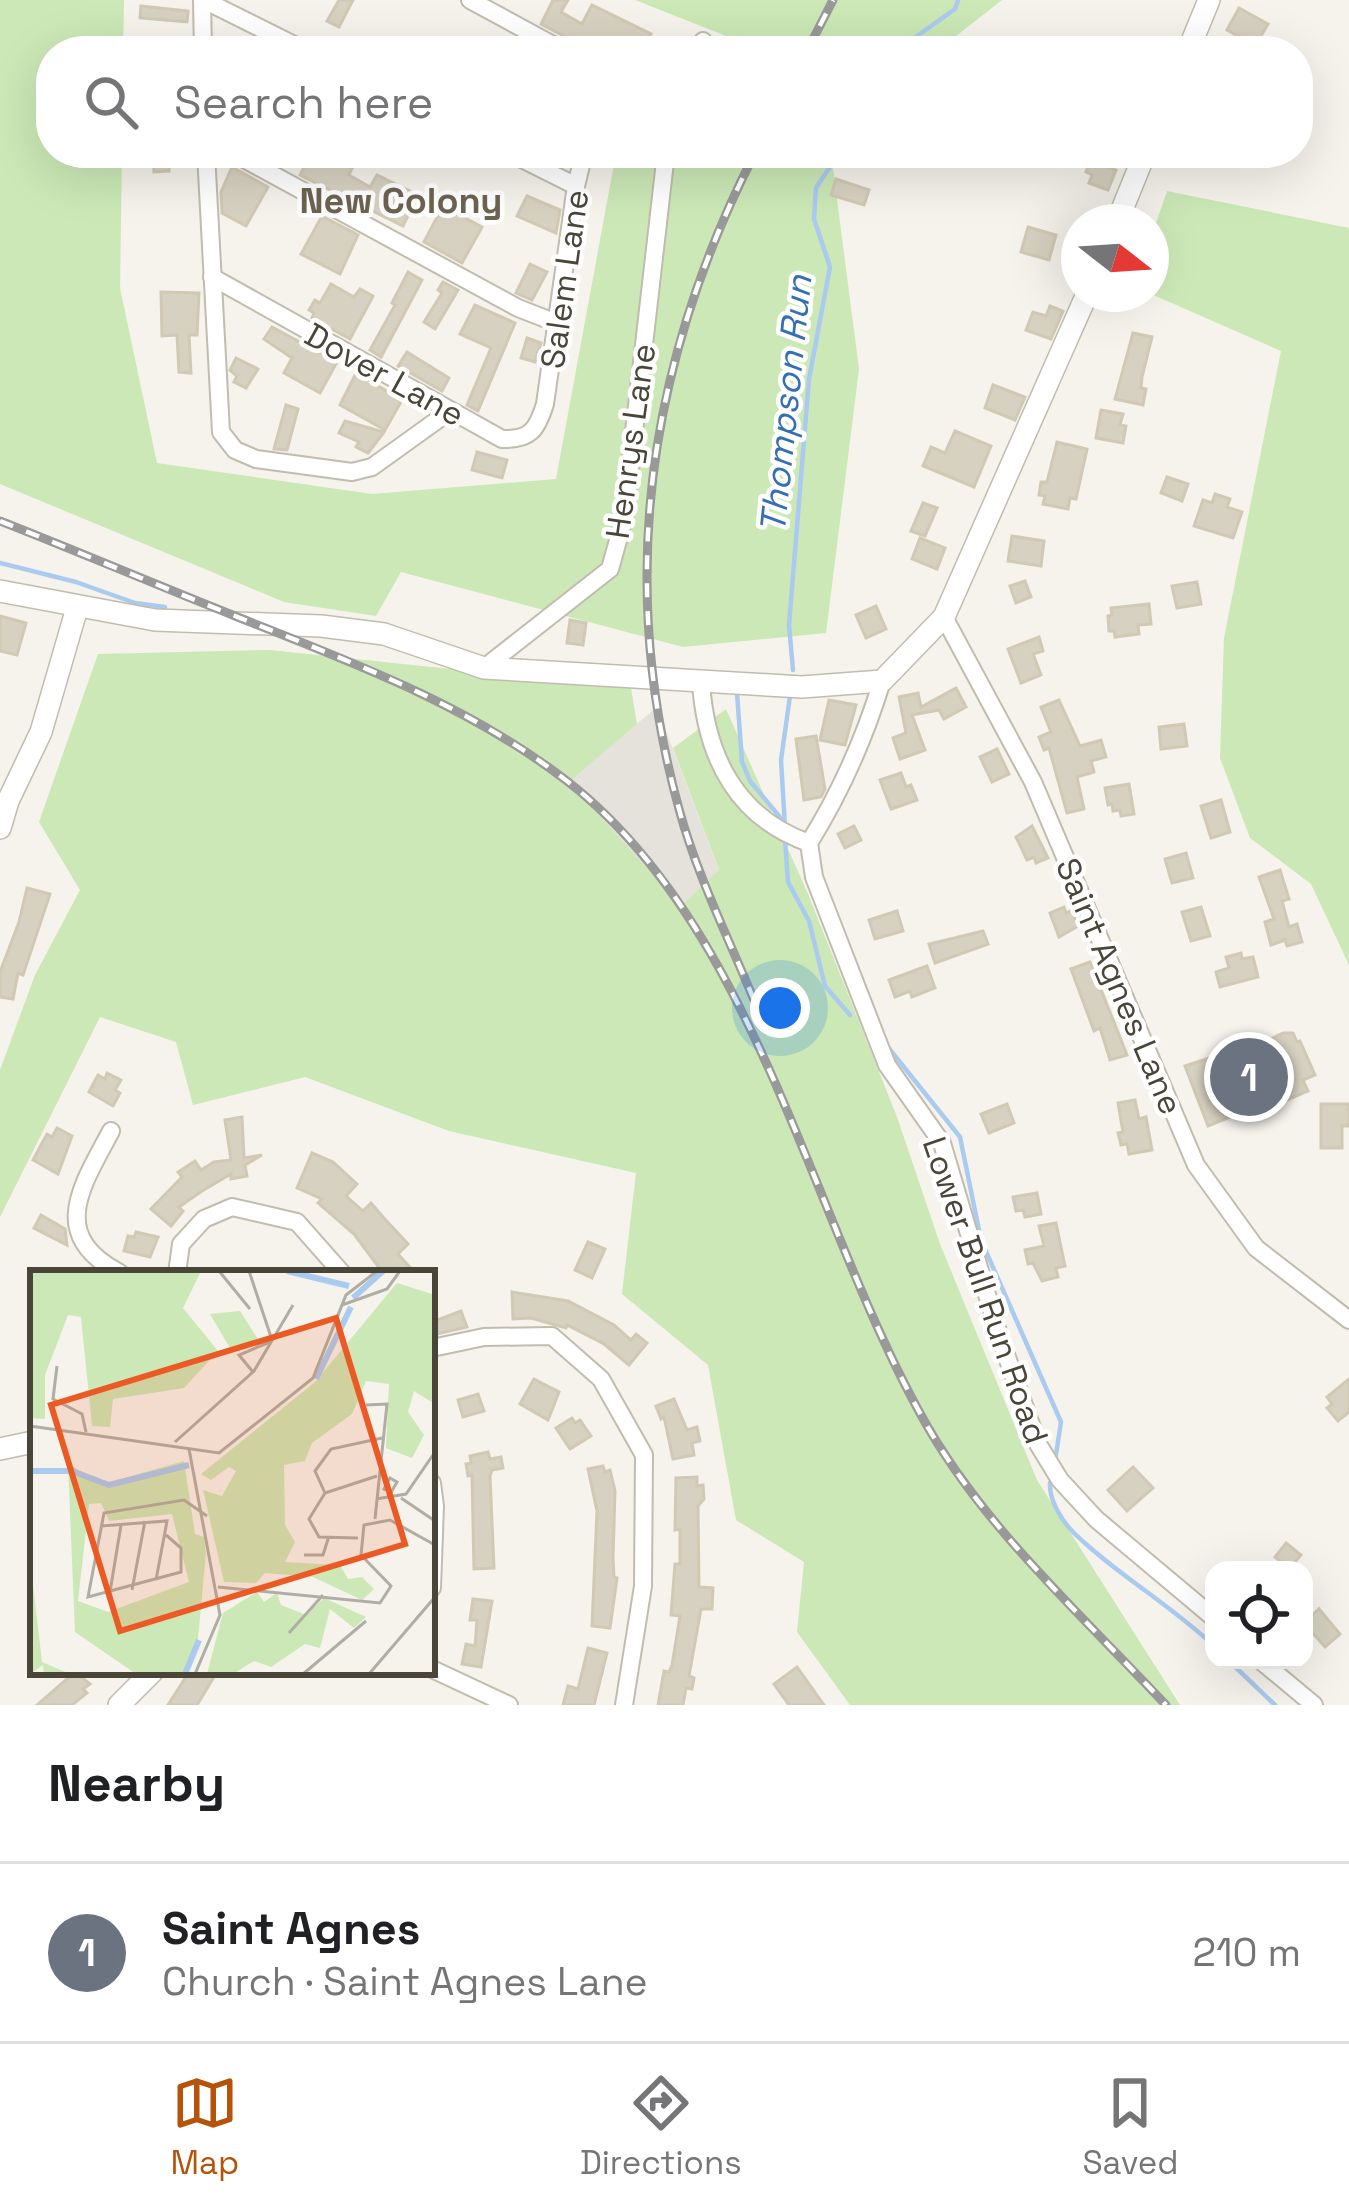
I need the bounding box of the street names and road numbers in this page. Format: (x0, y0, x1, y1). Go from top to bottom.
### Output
street label: Salem Lane (532, 187, 598, 371)
street label: Dover Lane (297, 314, 472, 436)
street label: Henrys Lane (597, 341, 665, 541)
street label: Saint Agnes Lane (1046, 852, 1192, 1121)
street label: Lower Bull Run Road (913, 1131, 1057, 1449)

